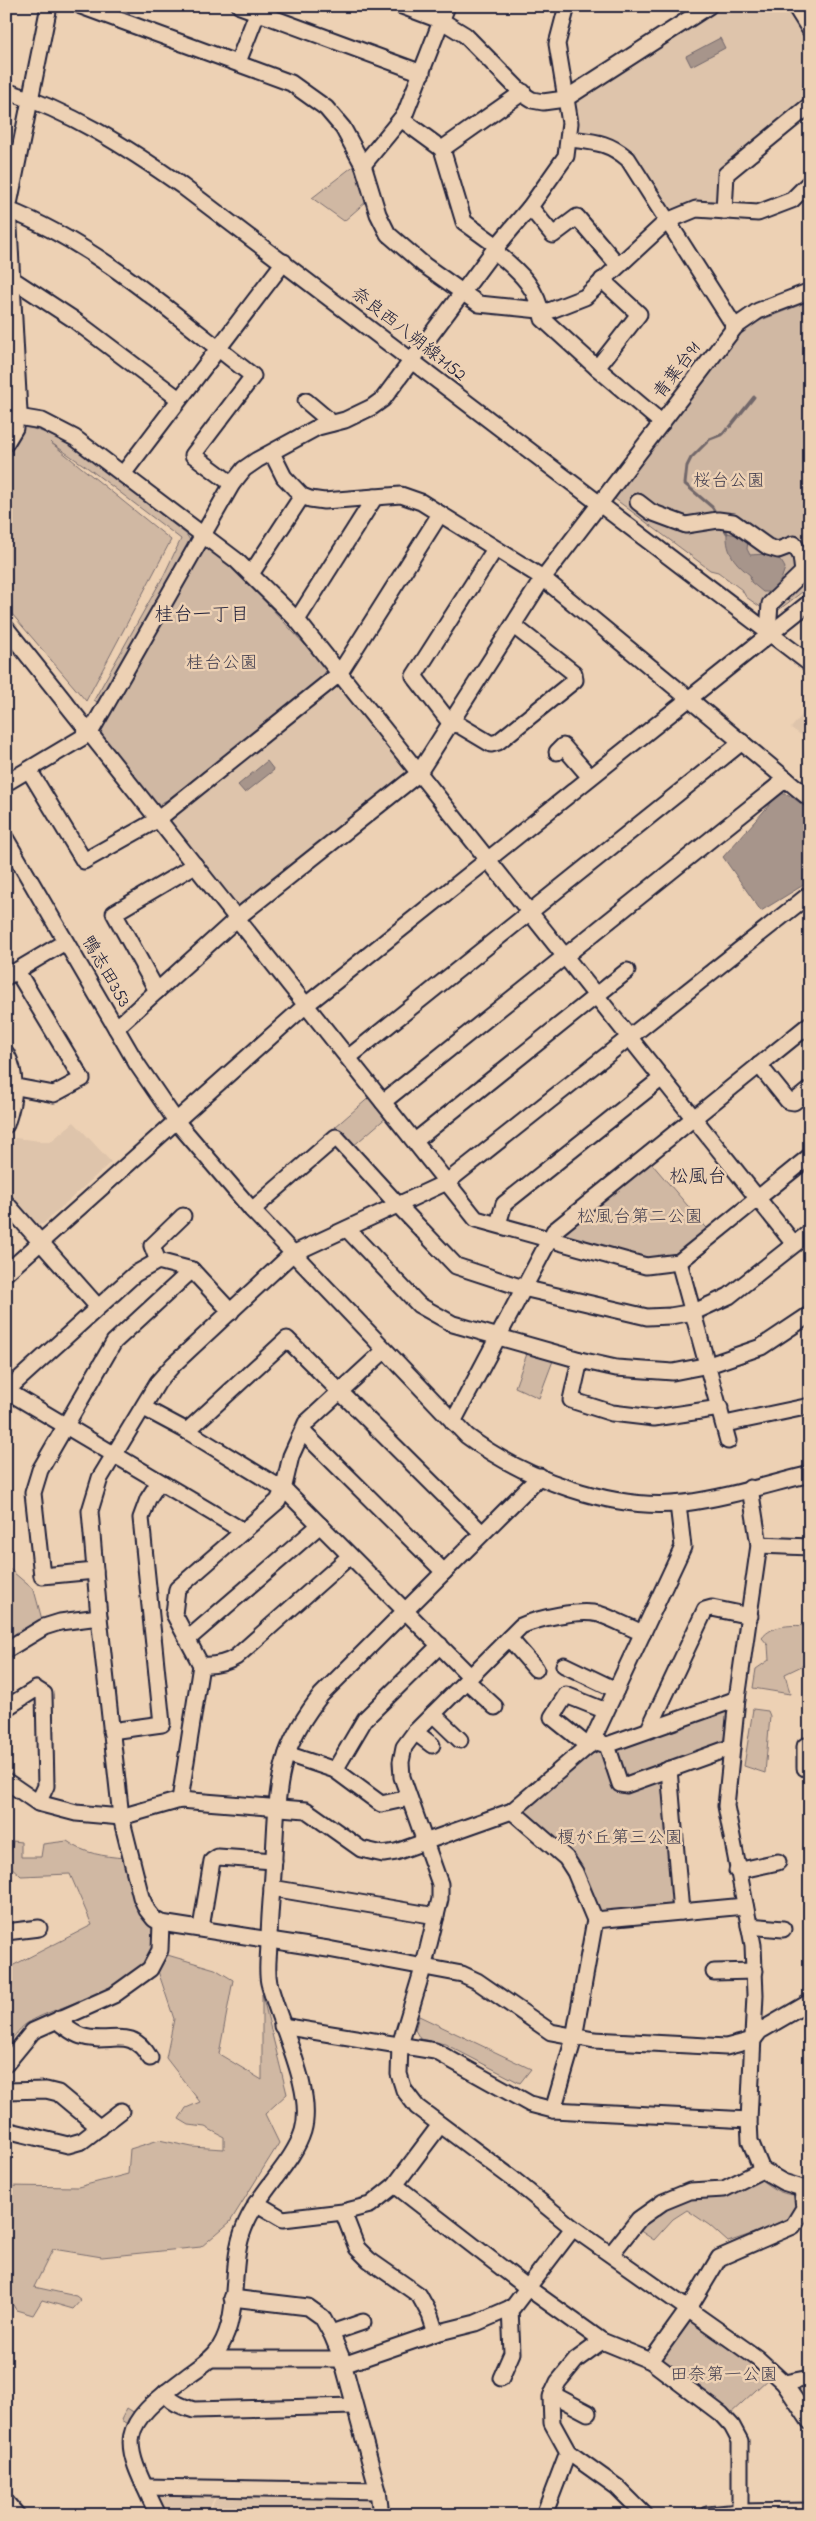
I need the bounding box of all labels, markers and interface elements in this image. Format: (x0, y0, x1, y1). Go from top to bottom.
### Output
street label: 奈良西八朔線7152 (345, 282, 471, 388)
street label: 青葉台91 (648, 337, 708, 405)
park label: 桜台公園 (693, 469, 765, 495)
district label: 桂台一丁目 (154, 602, 250, 629)
park label: 桂台公園 (186, 651, 258, 677)
street label: 鴨志田353 (74, 931, 136, 1013)
district label: 松風台 (669, 1164, 727, 1191)
park label: 松風台第二公園 (577, 1205, 703, 1231)
park label: 榎が丘第三公園 (557, 1826, 683, 1852)
park label: 田奈第一公園 (670, 2363, 778, 2389)

